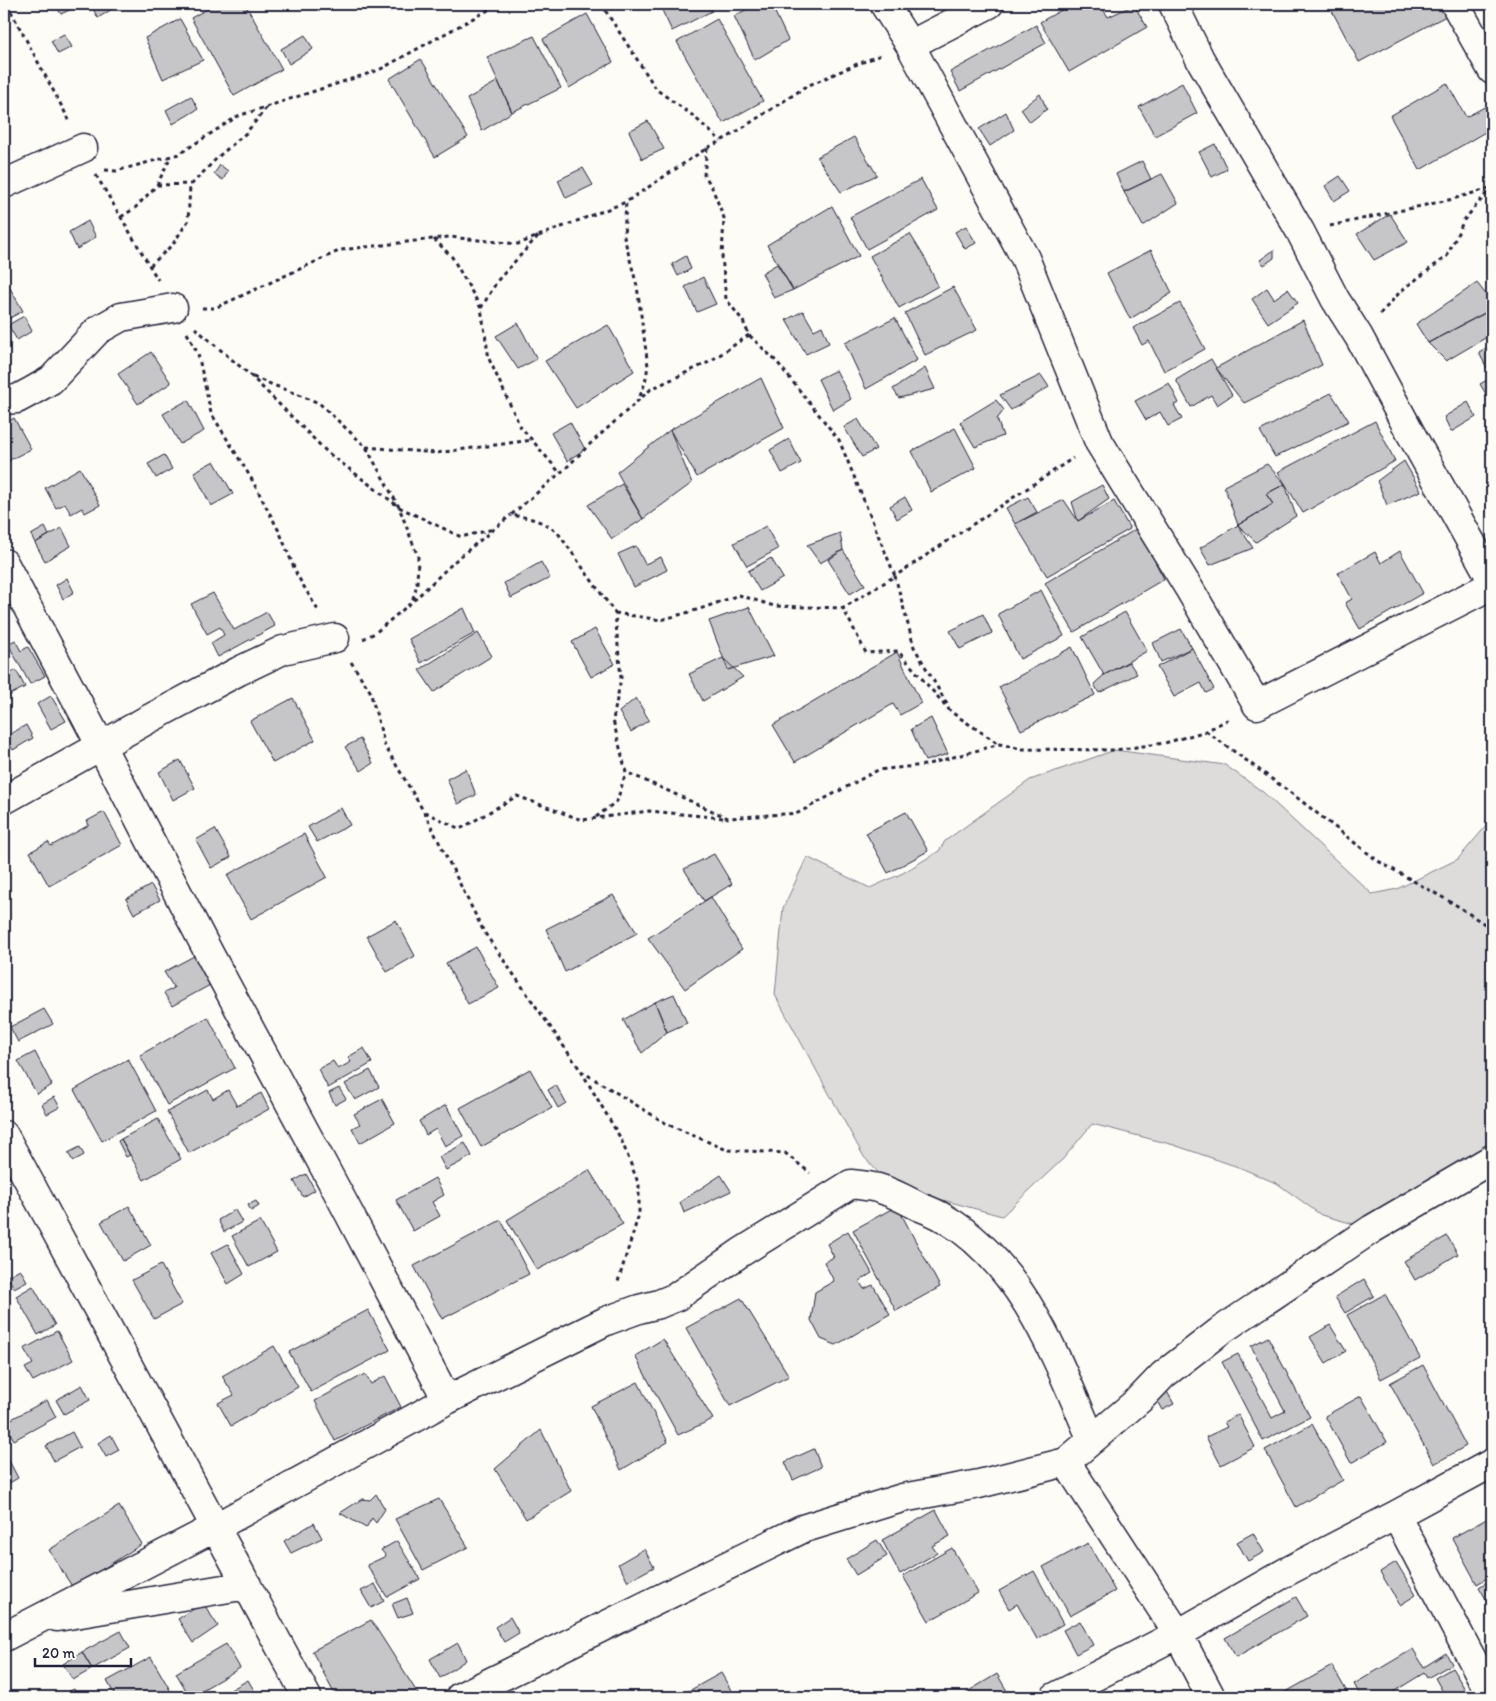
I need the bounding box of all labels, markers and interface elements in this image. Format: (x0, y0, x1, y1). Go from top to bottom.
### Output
scale bar (35, 1636, 131, 1668)
text: 20 m (42, 1644, 76, 1662)

